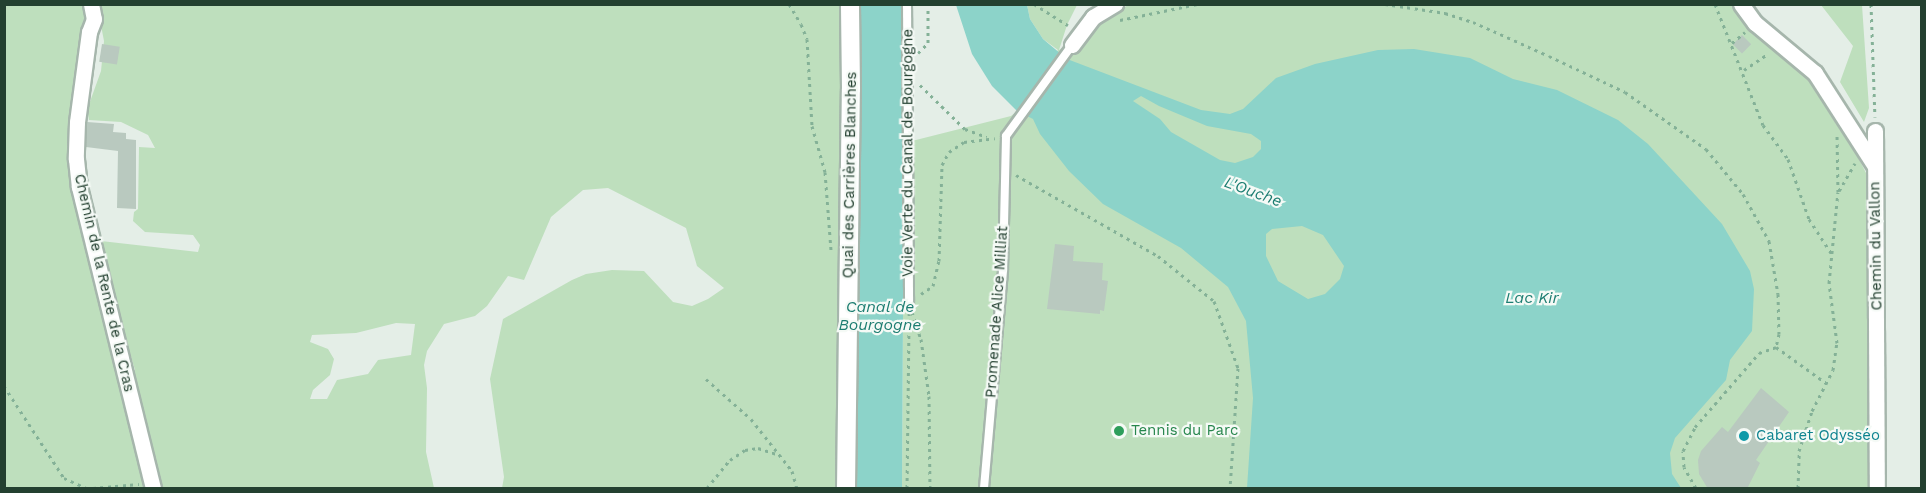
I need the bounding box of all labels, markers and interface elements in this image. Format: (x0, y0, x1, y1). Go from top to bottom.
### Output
street label: Voie Verte du Canal de Bourgogne (899, 28, 917, 278)
street label: Quai des Carrières Blanches (839, 71, 861, 279)
street label: Chemin de la Rente de la Cras (70, 172, 138, 394)
water label: L'Ouche (1222, 173, 1284, 211)
street label: Chemin du Vallon (1866, 181, 1886, 311)
street label: Promenade Alice Milliat (982, 225, 1012, 399)
water label: Lac Kir (1505, 288, 1559, 308)
water label: Canal de Bourgogne (839, 297, 921, 335)
place label: Tennis du Parc (1131, 422, 1238, 440)
marker: Tennis du Parc (1112, 424, 1126, 438)
place label: Cabaret Odysséo (1756, 427, 1880, 445)
marker: Cabaret Odysséo (1737, 429, 1751, 443)

